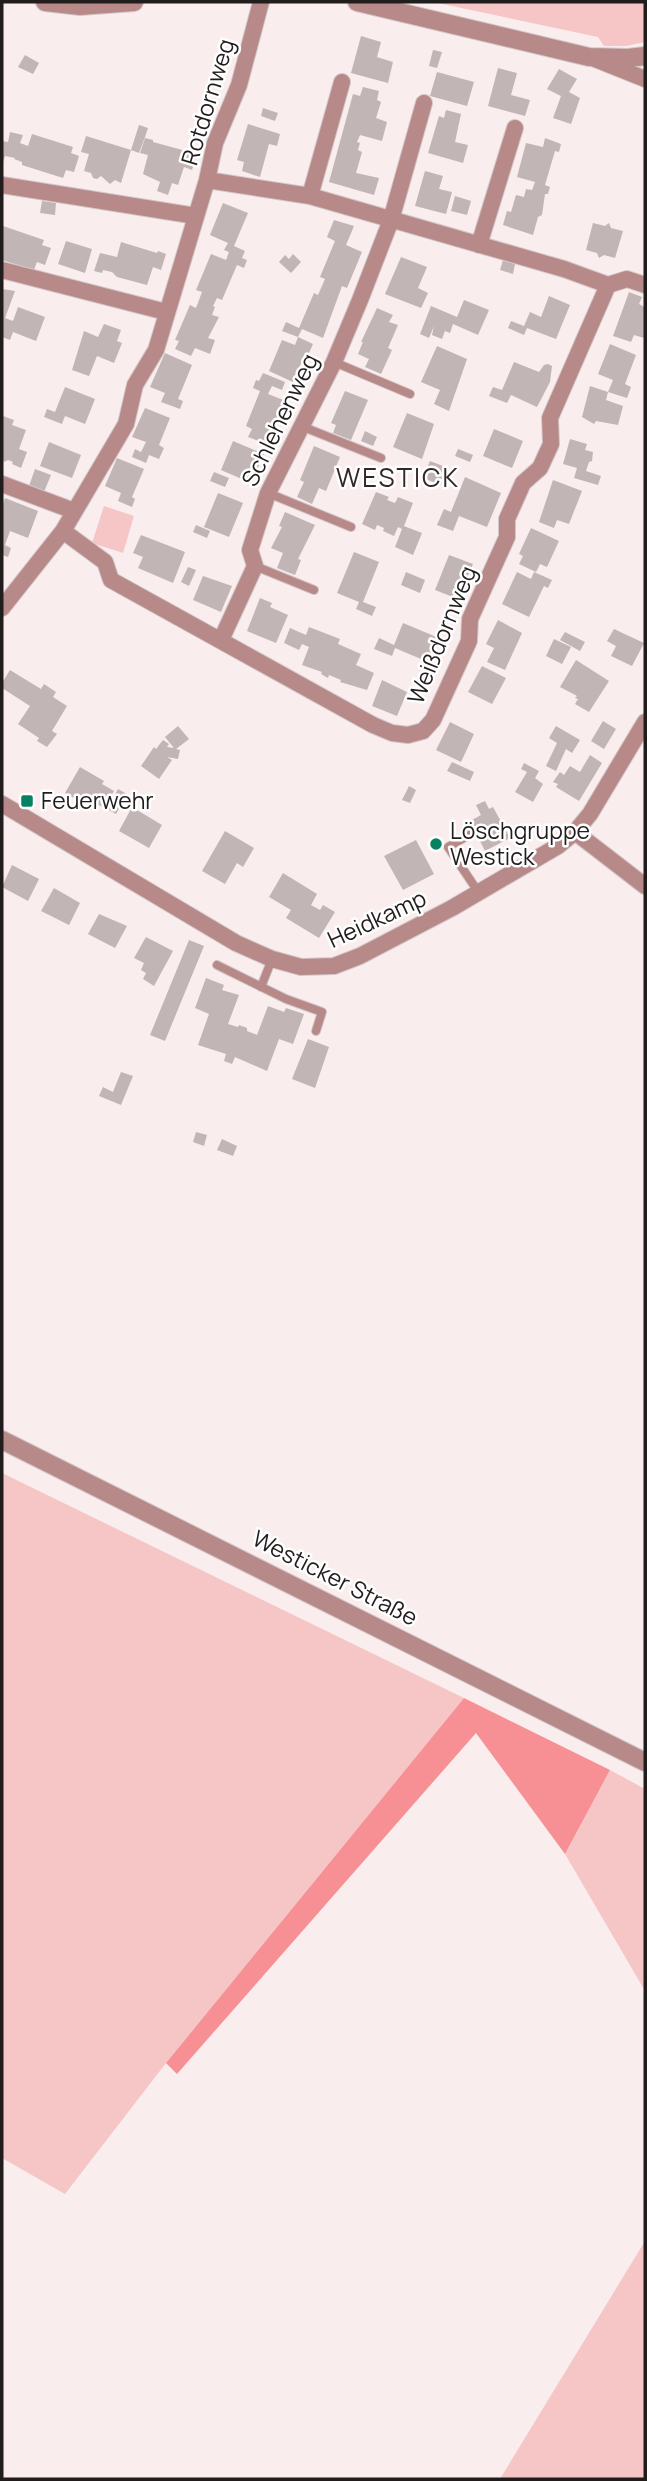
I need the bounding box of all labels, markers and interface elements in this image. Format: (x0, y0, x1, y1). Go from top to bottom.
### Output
street label: Rotdornweg (173, 35, 241, 169)
street label: Schlehenweg (233, 348, 325, 491)
district label: WESTICK (336, 459, 460, 495)
street label: Weißdornweg (399, 561, 483, 708)
place label: Feuerwehr (41, 784, 154, 816)
marker: Feuerwehr (19, 793, 35, 809)
place label: Löschgruppe Westick (450, 814, 590, 872)
marker: Löschgruppe Westick (428, 836, 444, 852)
street label: Heidkamp (322, 881, 431, 955)
street label: Westicker Straße (247, 1522, 424, 1633)

